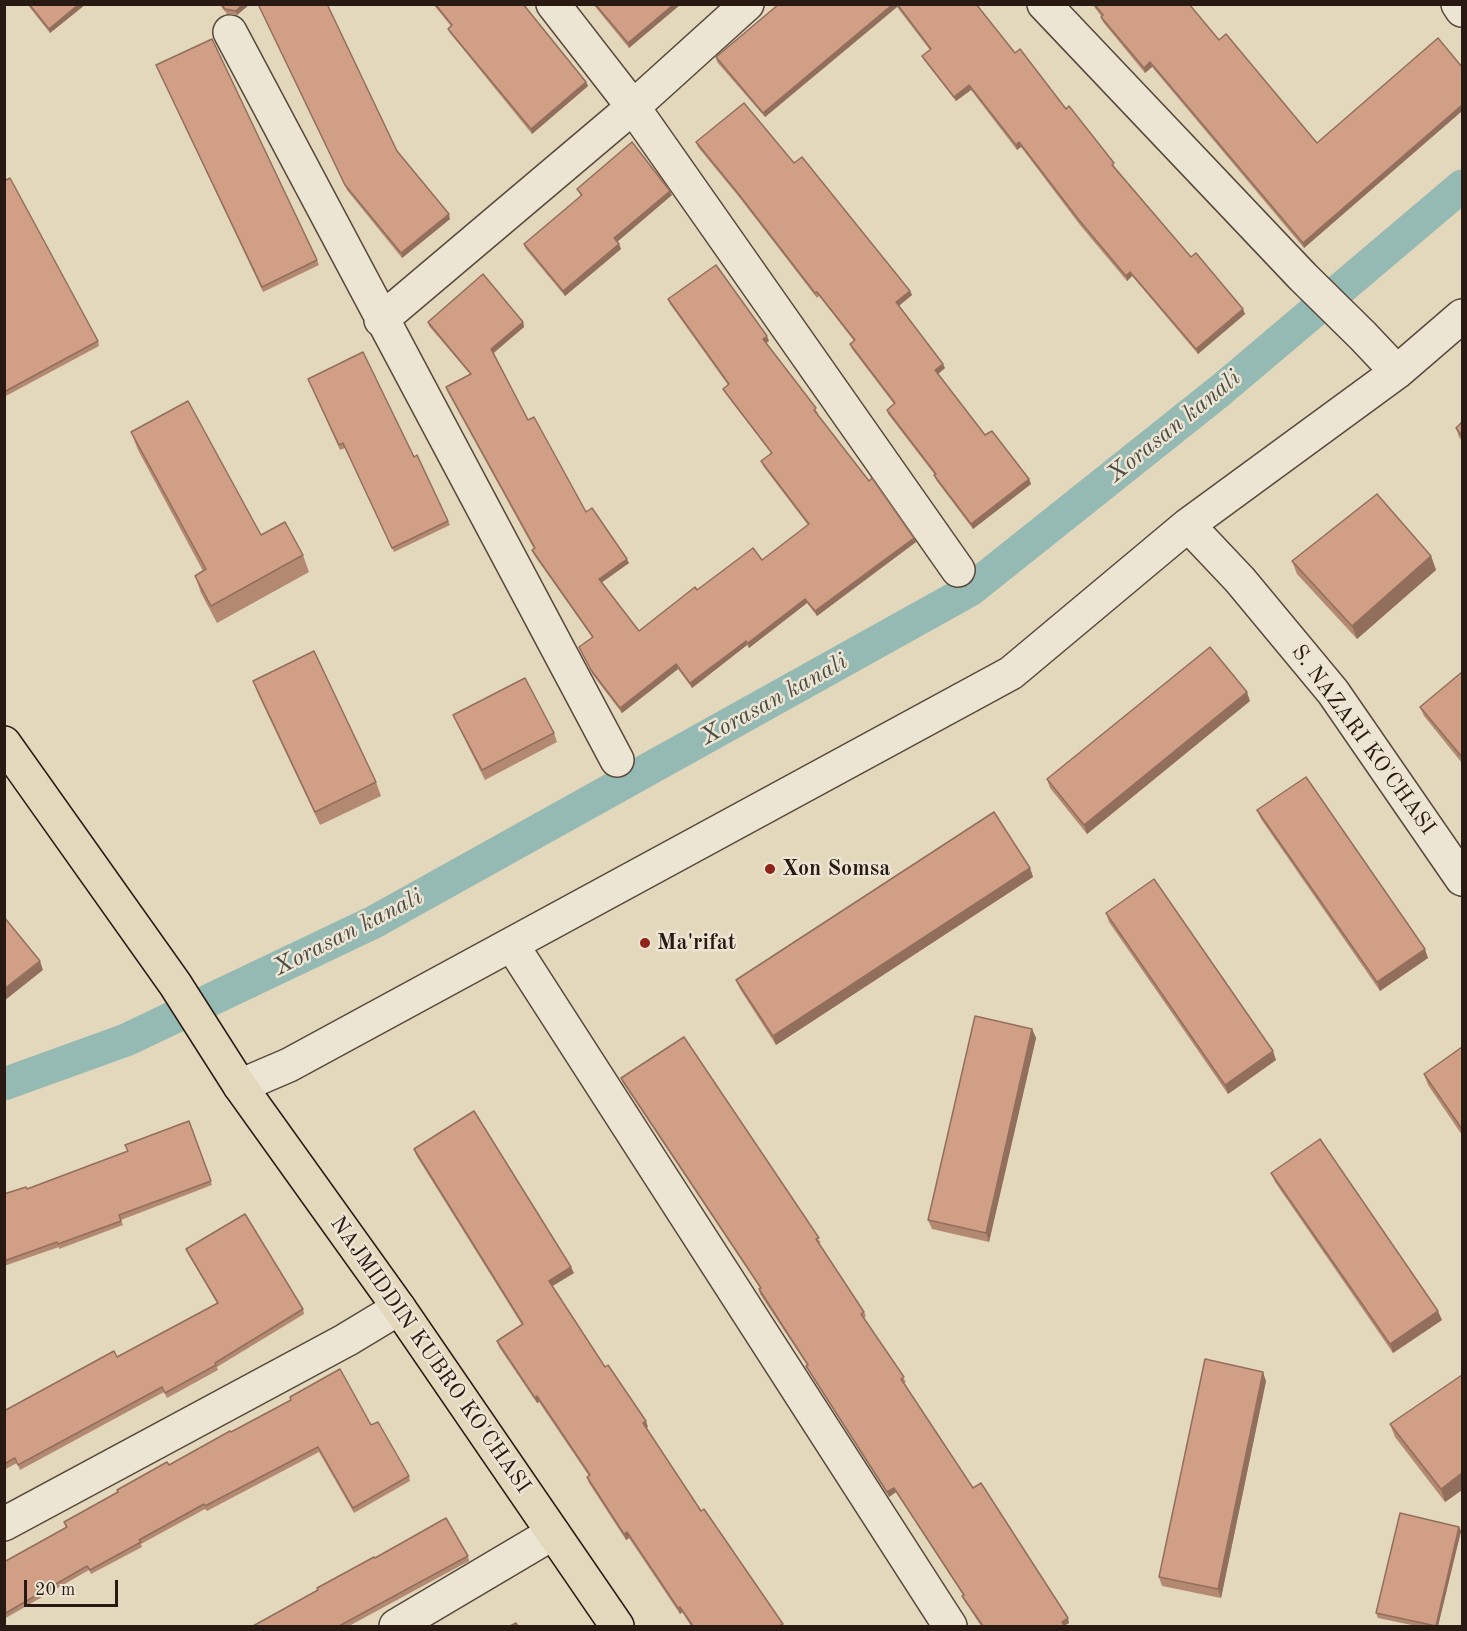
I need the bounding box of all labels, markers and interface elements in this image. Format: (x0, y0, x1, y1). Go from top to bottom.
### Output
water label: Xorasan kanali (1101, 364, 1247, 490)
street label: S. NAZARI KO'CHASI (1285, 640, 1441, 840)
water label: Xorasan kanali (695, 648, 853, 752)
place label: Xon Somsa (782, 856, 890, 882)
marker: Xon Somsa (763, 862, 777, 876)
water label: Xorasan kanali (268, 883, 428, 983)
place label: Ma'rifat (657, 930, 736, 956)
marker: Ma'rifat (638, 936, 652, 950)
street label: NAJMIDDIN KUBRO KO'CHASI (324, 1211, 536, 1499)
scale bar (27, 1568, 122, 1606)
text: 20 m (35, 1581, 75, 1599)

